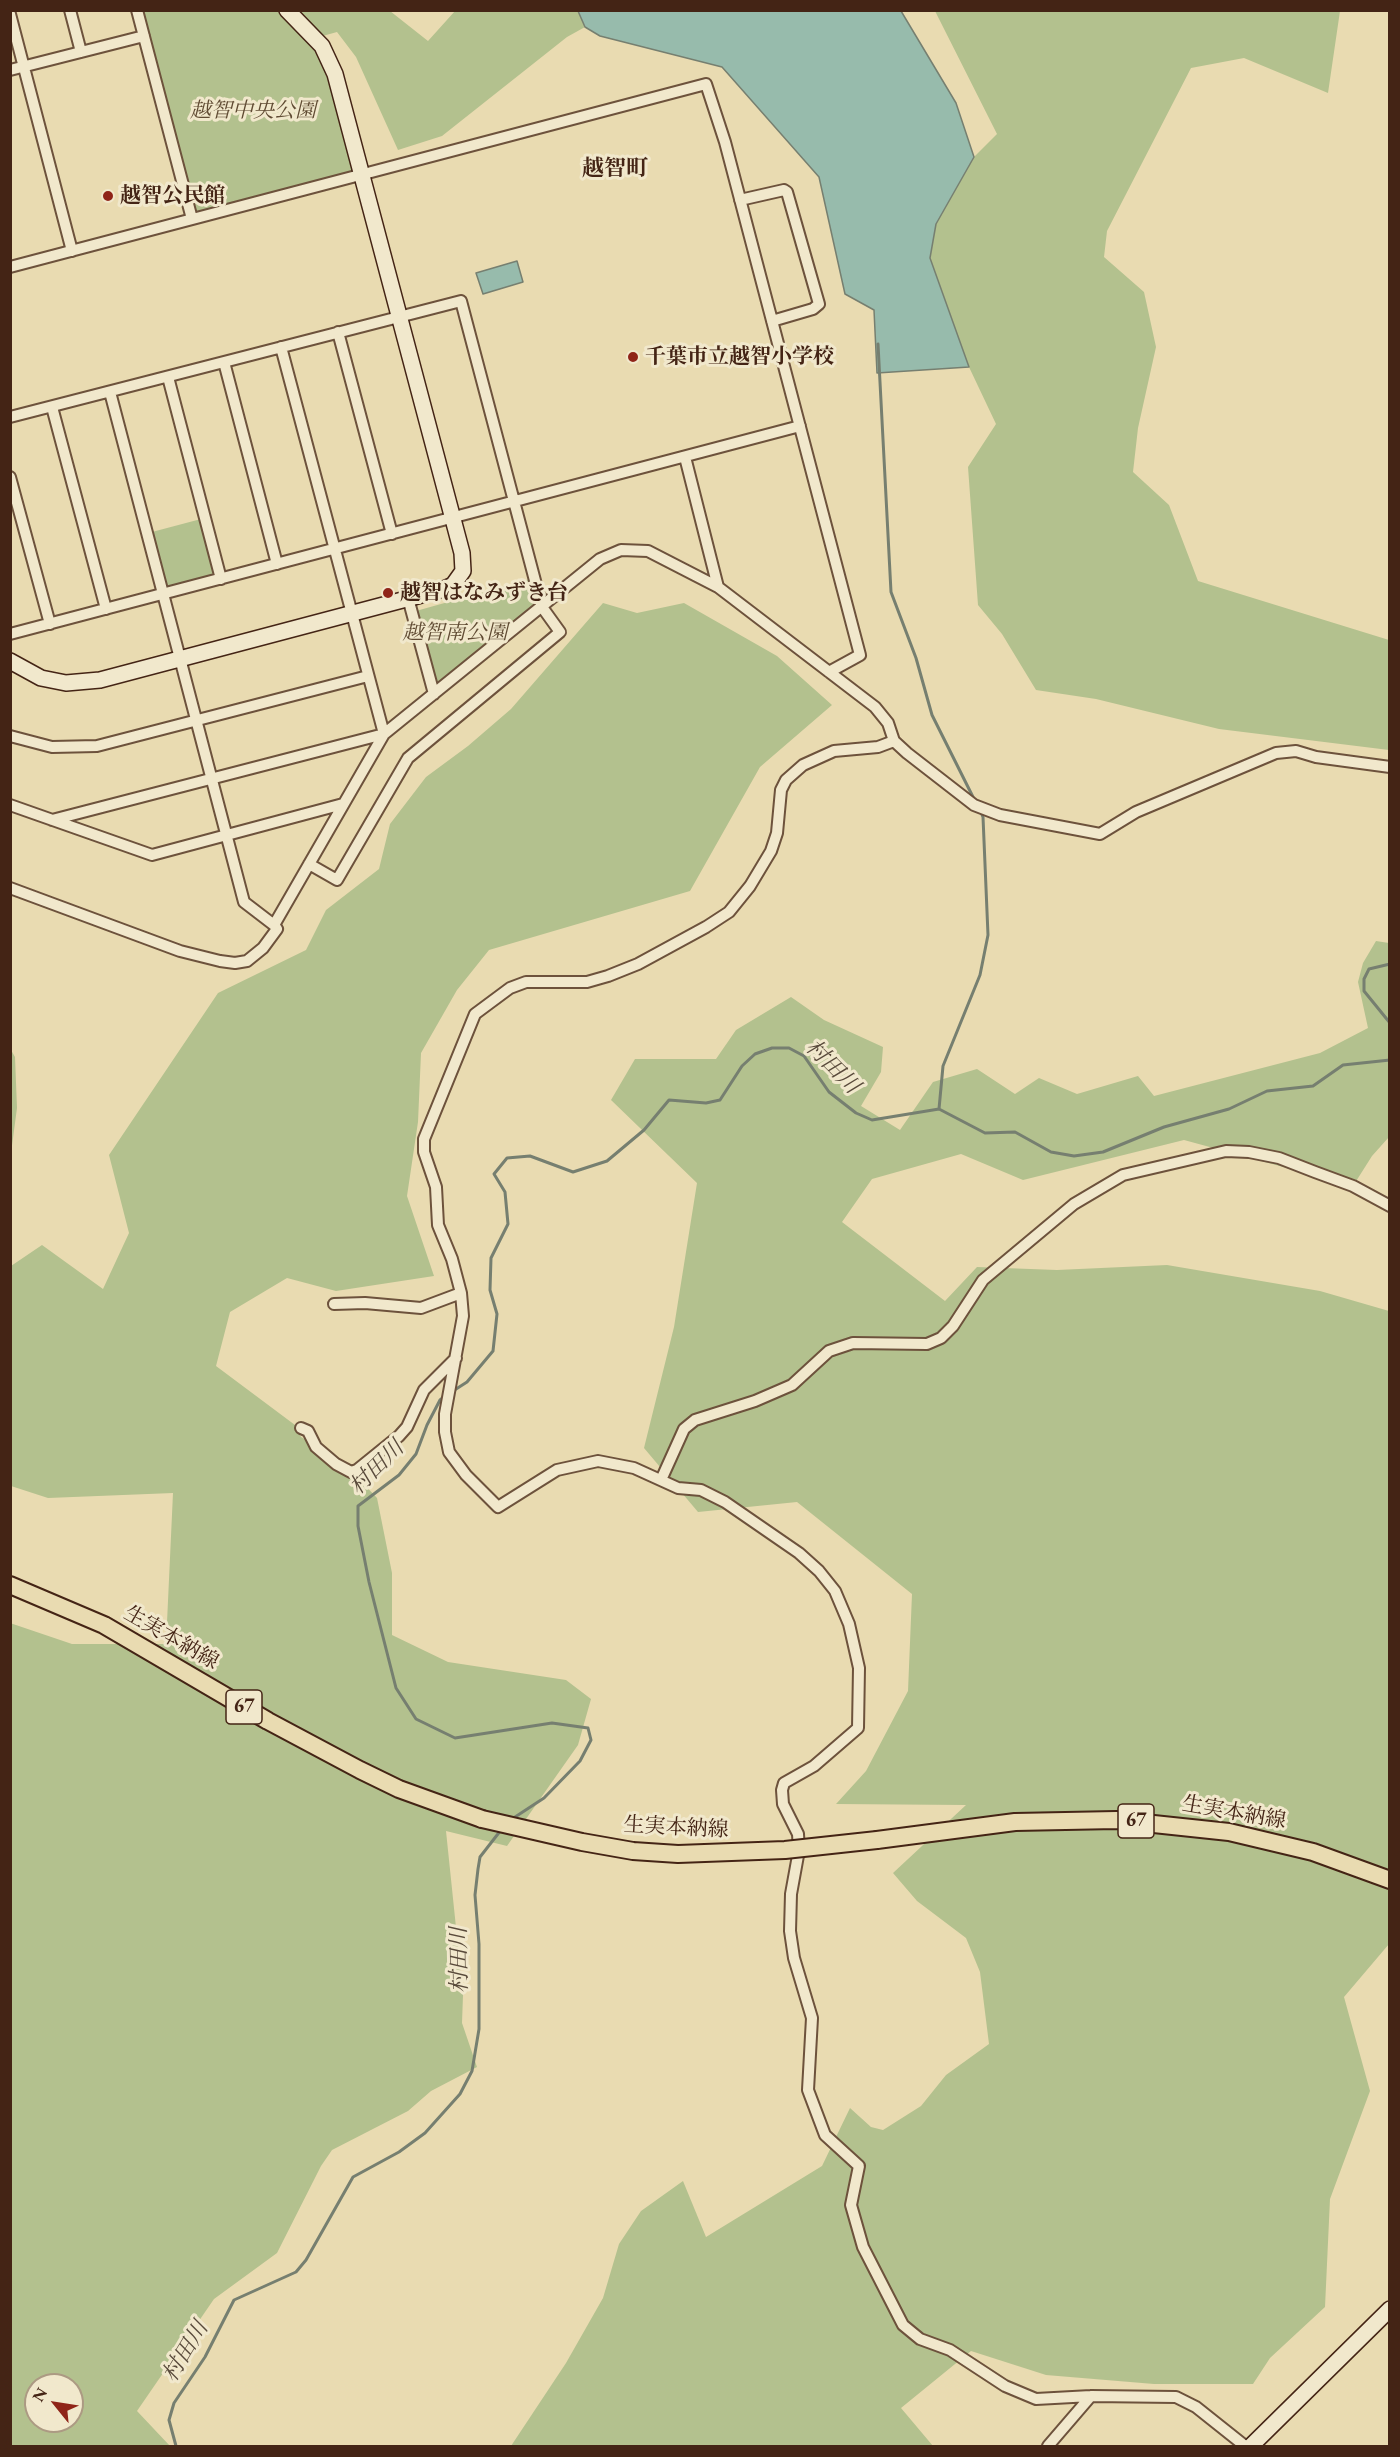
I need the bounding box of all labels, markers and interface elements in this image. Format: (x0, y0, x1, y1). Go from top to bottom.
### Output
park label: 越智中央公園 (190, 98, 316, 124)
district label: 越智町 (582, 156, 648, 182)
place label: 越智公民館 (120, 183, 225, 209)
marker: 越智公民館 (101, 189, 115, 203)
place label: 千葉市立越智小学校 (645, 344, 834, 370)
marker: 千葉市立越智小学校 (626, 350, 640, 364)
place label: 越智はなみずき台 (400, 580, 568, 606)
marker: 越智はなみずき台 (381, 586, 395, 600)
park label: 越智南公園 (403, 620, 507, 646)
water label: 村田川 (799, 1034, 865, 1100)
water label: 村田川 (344, 1435, 410, 1501)
street label: 生実本納線 (119, 1601, 223, 1675)
road number: 67 (226, 1690, 262, 1724)
street label: 生実本納線 (1180, 1791, 1288, 1835)
road number: 67 (1118, 1804, 1154, 1838)
street label: 生実本納線 (623, 1813, 729, 1843)
water label: 村田川 (446, 1927, 474, 1993)
water label: 村田川 (158, 2317, 214, 2387)
north arrow (24, 2373, 84, 2433)
text: N (27, 2384, 52, 2406)

